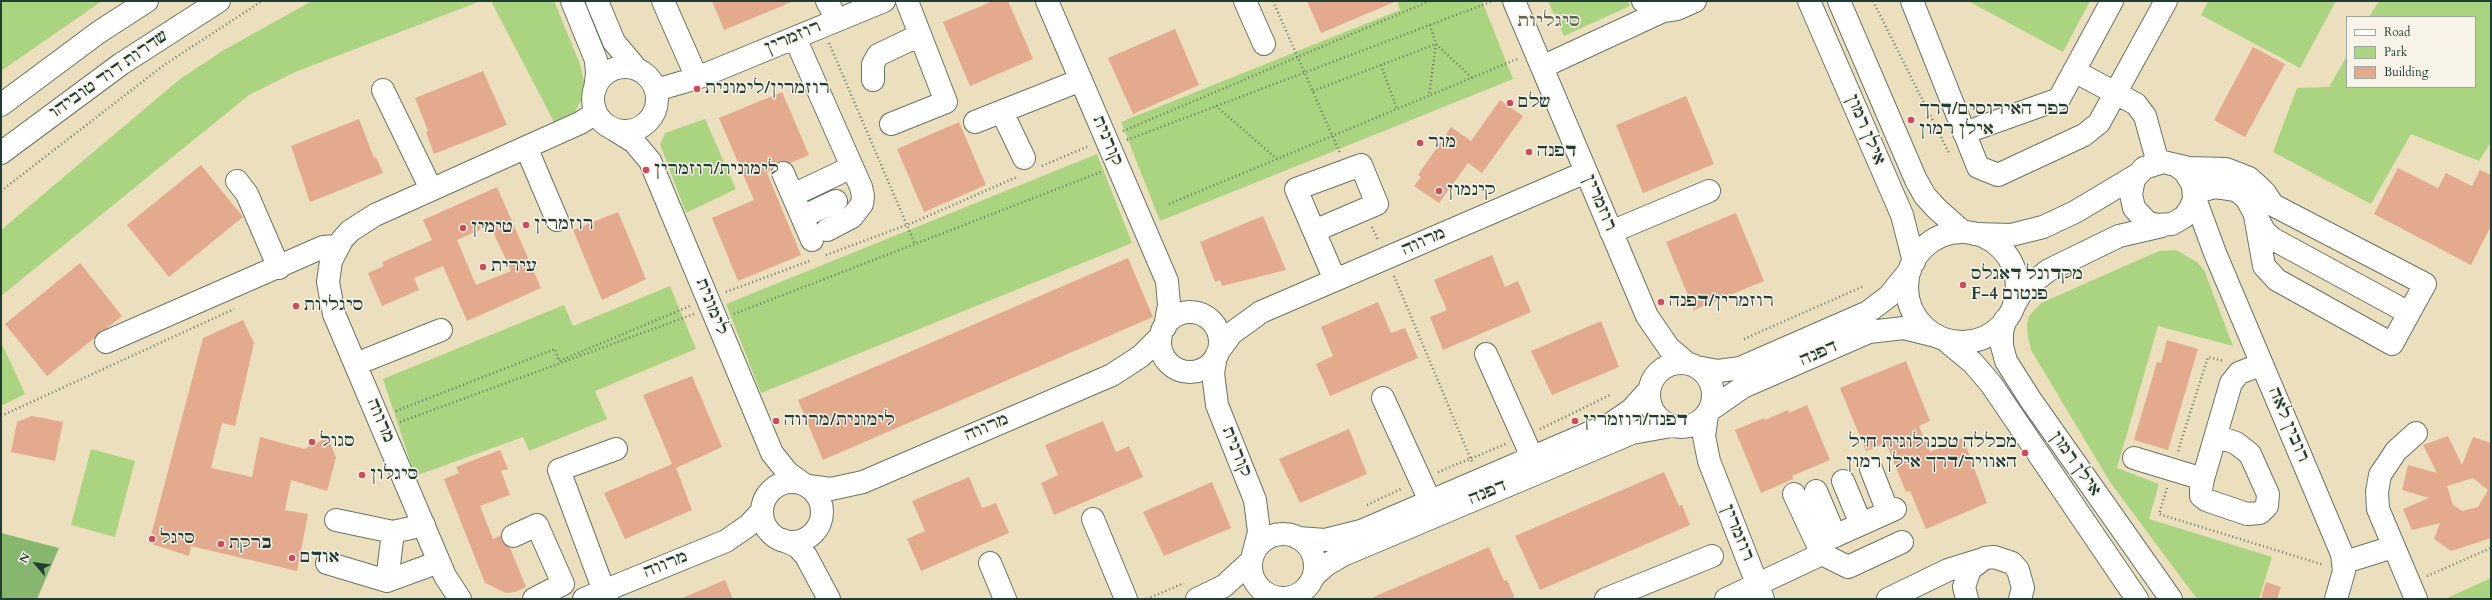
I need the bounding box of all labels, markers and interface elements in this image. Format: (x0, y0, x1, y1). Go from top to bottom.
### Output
district label: סיגליות (1518, 11, 1580, 33)
legend (2346, 16, 2476, 88)
street label: רוזמרין (762, 17, 824, 59)
text: Road (2384, 24, 2410, 40)
street label: שדרות דוד טוביהו (46, 26, 172, 124)
text: Park (2384, 44, 2407, 60)
text: Building (2384, 64, 2428, 80)
place label: רוזמרין/לימונית (705, 79, 830, 99)
marker: רוזמרין/לימונית (692, 84, 702, 94)
street label: אילן רמון (1841, 92, 1889, 168)
place label: שלם (1518, 93, 1550, 113)
marker: שלם (1505, 98, 1515, 108)
place label: כפר האירוסים/דרך אילן רמון (1919, 100, 2069, 140)
street label: קורנית (1087, 113, 1127, 169)
marker: כפר האירוסים/דרך אילן רמון (1906, 115, 1916, 125)
place label: מור (1428, 133, 1456, 153)
marker: מור (1415, 138, 1425, 148)
place label: דפנה (1537, 142, 1576, 162)
marker: דפנה (1524, 147, 1534, 157)
place label: לימונית/רוזמרין (654, 160, 779, 180)
marker: לימונית/רוזמרין (641, 165, 651, 175)
street label: רוזמרין (1578, 172, 1620, 234)
place label: קינמון (1447, 181, 1495, 201)
marker: קינמון (1434, 186, 1444, 196)
place label: רוזמרין (534, 215, 593, 235)
place label: טימין (471, 218, 513, 238)
marker: רוזמרין (521, 220, 531, 230)
marker: טימין (458, 223, 468, 233)
street label: מרווה (1399, 223, 1449, 261)
place label: עירית (491, 257, 537, 277)
marker: עירית (478, 262, 488, 272)
place label: מקדונל דאגלס F-4 פנטום (1971, 265, 2083, 305)
street label: לימונית (690, 276, 732, 338)
marker: מקדונל דאגלס F-4 פנטום (1958, 280, 1968, 290)
place label: רוזמרין/דפנה (1669, 292, 1774, 312)
place label: סיגליות (304, 296, 363, 316)
marker: רוזמרין/דפנה (1656, 297, 1666, 307)
marker: סיגליות (291, 301, 301, 311)
street label: דפנה (1797, 337, 1841, 371)
street label: רובין לאה (2263, 385, 2313, 465)
street label: מרווה (362, 396, 398, 446)
street label: מרווה (962, 410, 1012, 446)
place label: לימונית/מרווה (784, 411, 895, 431)
place label: דפנה/רוזמרין (1583, 411, 1688, 431)
marker: לימונית/מרווה (771, 416, 781, 426)
marker: דפנה/רוזמרין (1570, 416, 1580, 426)
street label: קורנית (1217, 424, 1255, 480)
street label: אילן רמון (2045, 428, 2105, 500)
place label: סגול (320, 432, 355, 452)
place label: מכללה טכנולוגית חיל האוויר/דרך אילן רמון (1846, 433, 2017, 473)
marker: סגול (307, 437, 317, 447)
marker: מכללה טכנולוגית חיל האוויר/דרך אילן רמון (2020, 448, 2030, 458)
place label: סיגלון (370, 465, 419, 485)
marker: סיגלון (357, 470, 367, 480)
street label: דפנה (1466, 476, 1510, 510)
street label: רוזמרין (1716, 502, 1758, 564)
place label: סיגל (160, 529, 195, 549)
marker: סיגל (147, 534, 157, 544)
place label: ברקת (229, 534, 272, 554)
marker: ברקת (216, 539, 226, 549)
north arrow (16, 544, 56, 584)
street label: מרווה (641, 547, 691, 583)
place label: אודם (300, 548, 340, 568)
text: N (16, 550, 34, 566)
marker: אודם (287, 553, 297, 563)

